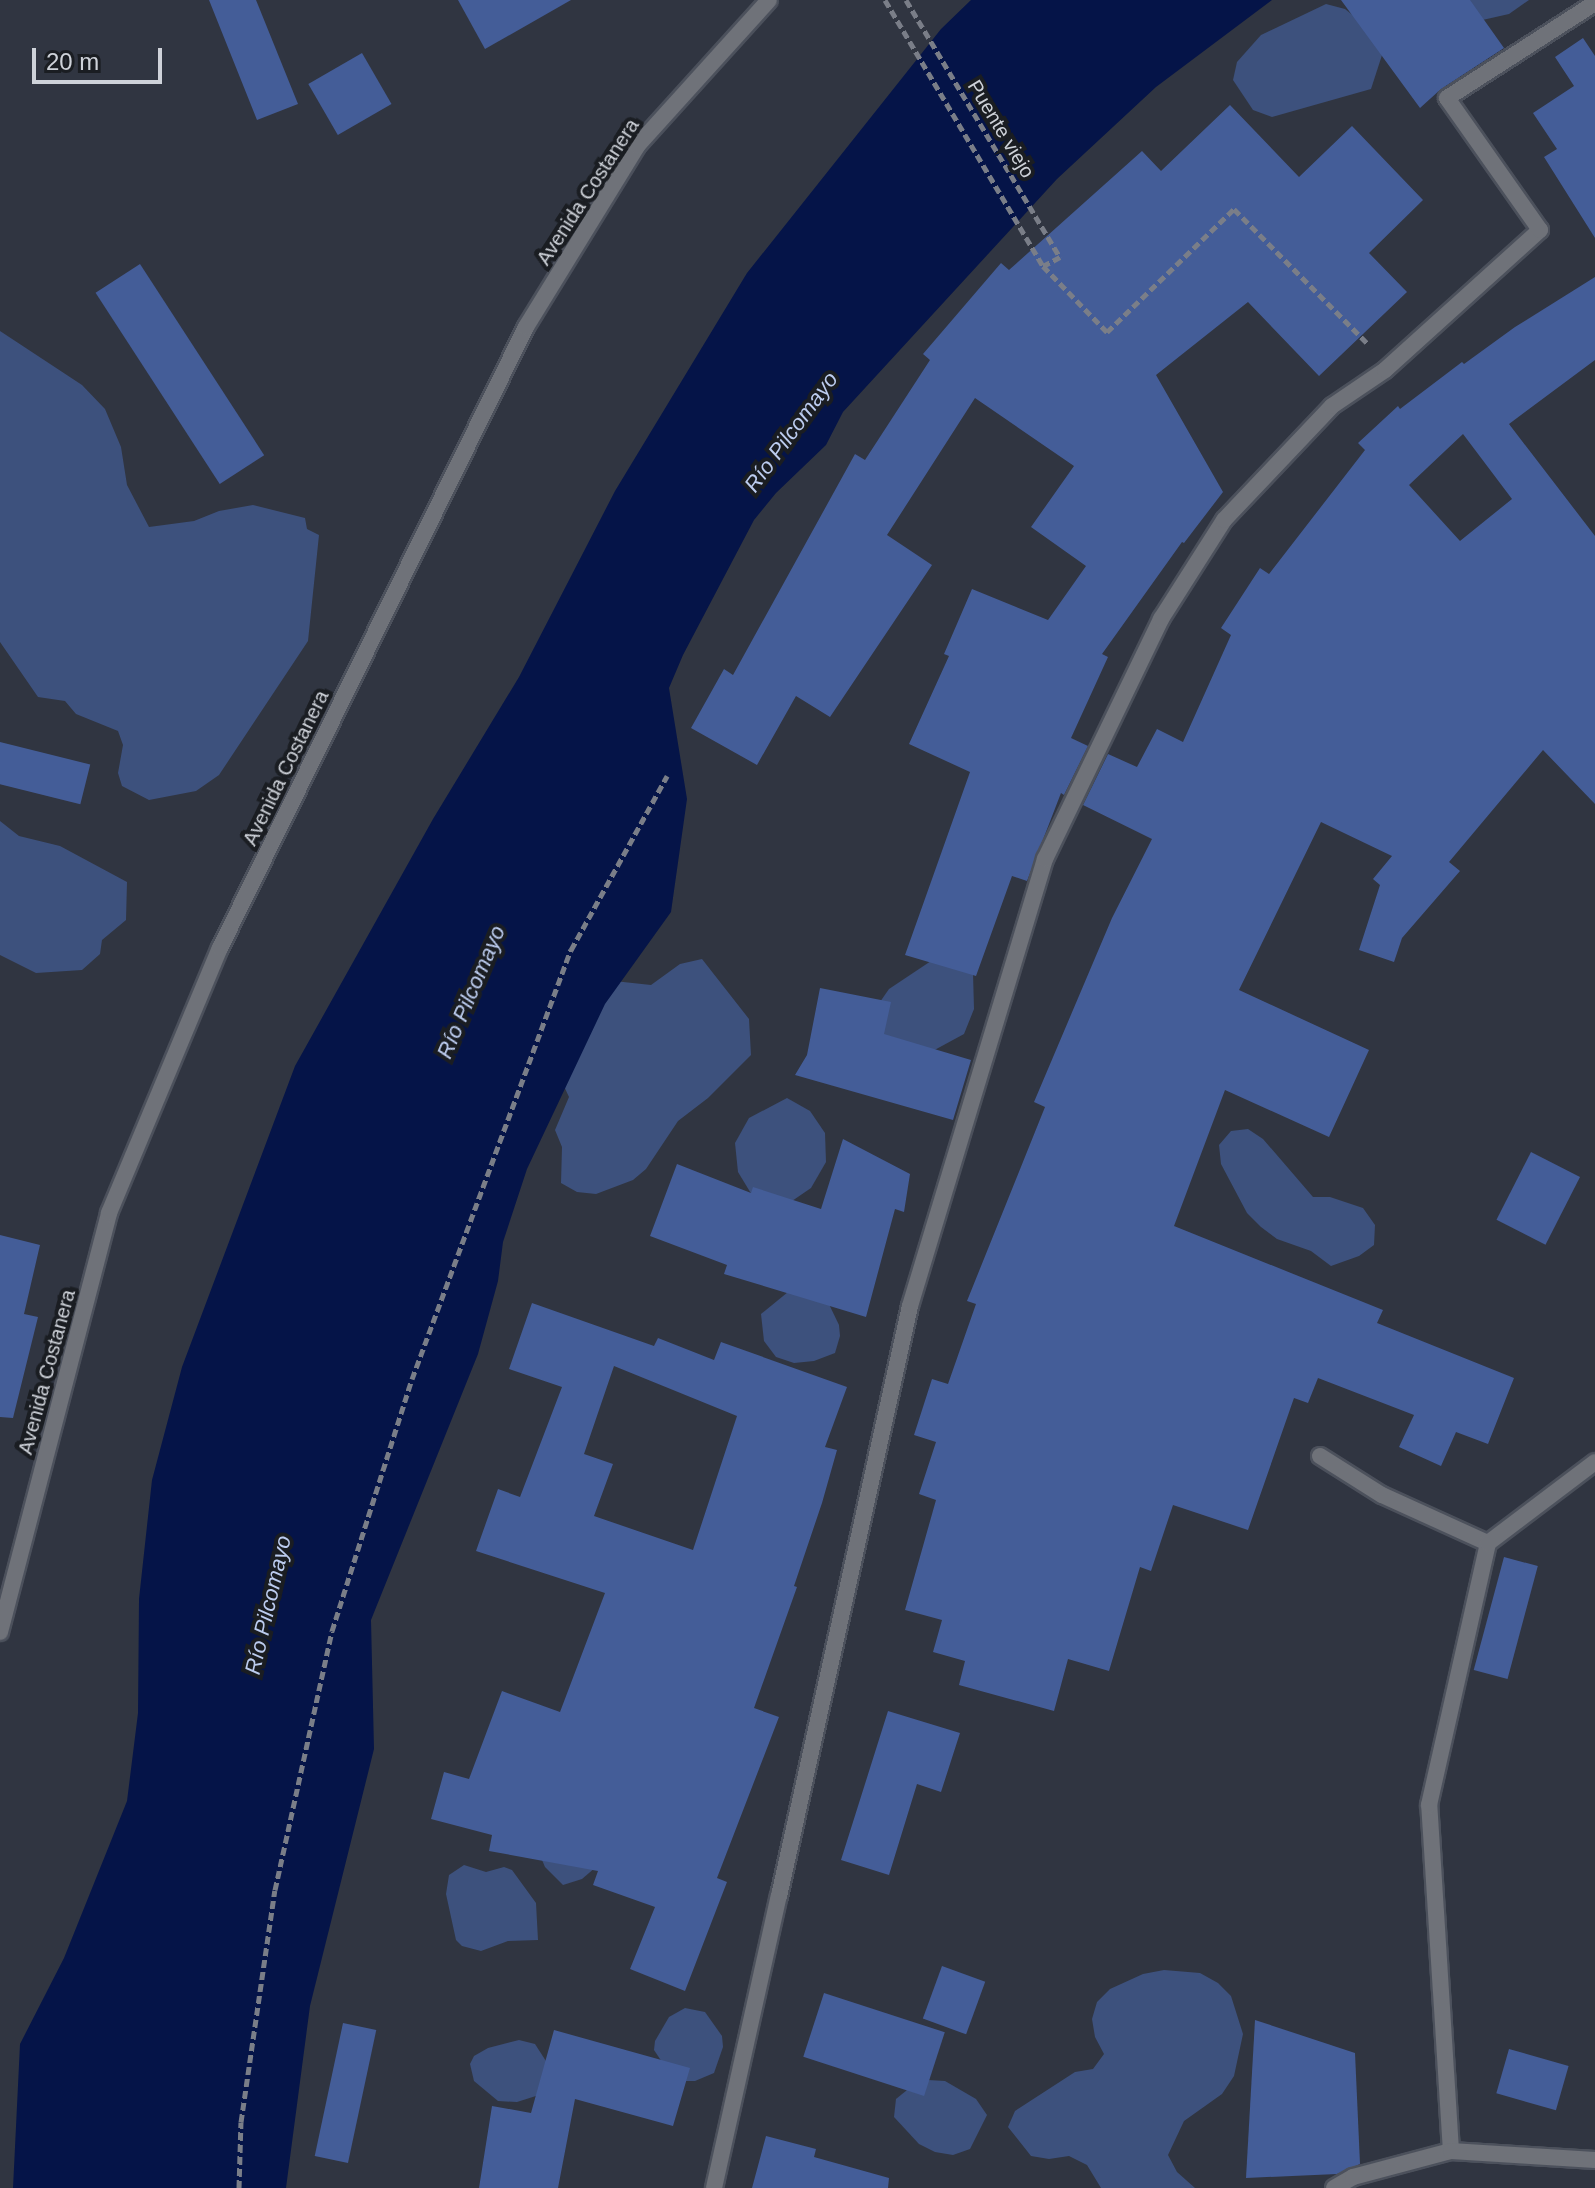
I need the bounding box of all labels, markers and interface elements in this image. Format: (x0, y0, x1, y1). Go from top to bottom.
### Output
scale bar (36, 32, 166, 82)
text: 20 m (46, 48, 99, 75)
street label: Puente viejo (962, 76, 1040, 182)
street label: Avenida Costanera (532, 114, 644, 270)
water label: Río Pilcomayo (739, 367, 843, 497)
street label: Avenida Costanera (238, 686, 334, 850)
water label: Río Pilcomayo (431, 922, 511, 1062)
street label: Avenida Costanera (13, 1287, 81, 1457)
water label: Río Pilcomayo (239, 1533, 297, 1677)

